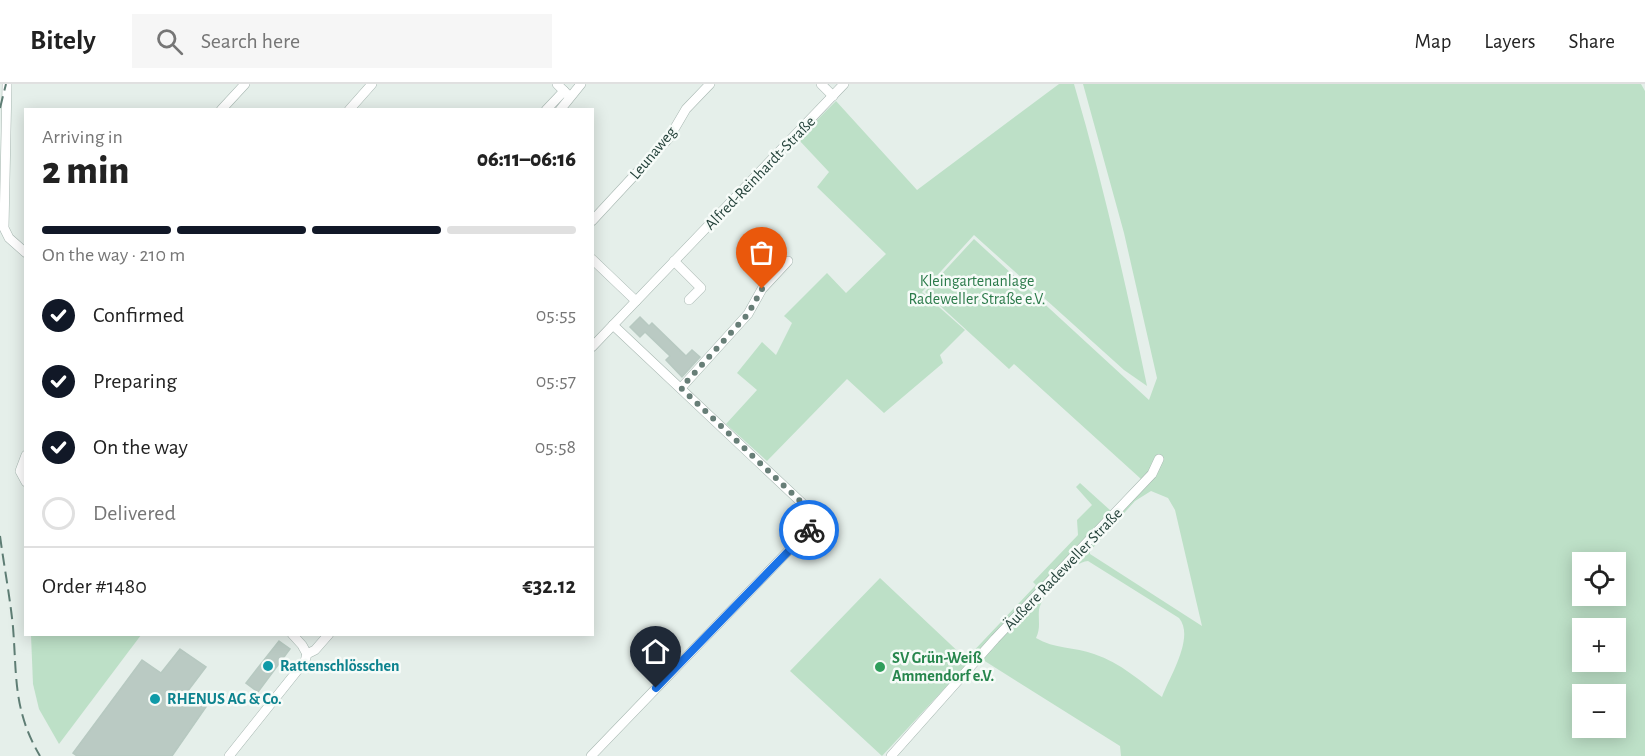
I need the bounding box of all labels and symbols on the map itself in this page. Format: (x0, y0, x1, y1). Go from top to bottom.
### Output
street label: Alfred-Reinhardt-Straße (702, 113, 818, 233)
street label: Leunaweg (627, 124, 679, 182)
pin (736, 227, 787, 289)
park label: Kleingartenanlage Radeweller Straße e.V. (909, 273, 1045, 307)
courier (779, 500, 839, 560)
street label: Äußere Radeweller Straße (999, 504, 1125, 633)
pin (630, 626, 681, 688)
place label: SV Grün-Weiß Ammendorf e.V. (892, 650, 994, 684)
place label: Rattenschlösschen (280, 658, 400, 674)
marker: Rattenschlösschen (261, 659, 275, 673)
marker: SV Grün-Weiß Ammendorf e.V. (873, 660, 887, 674)
place label: RHENUS AG & Co. (167, 691, 282, 707)
marker: RHENUS AG & Co. (148, 692, 162, 706)

